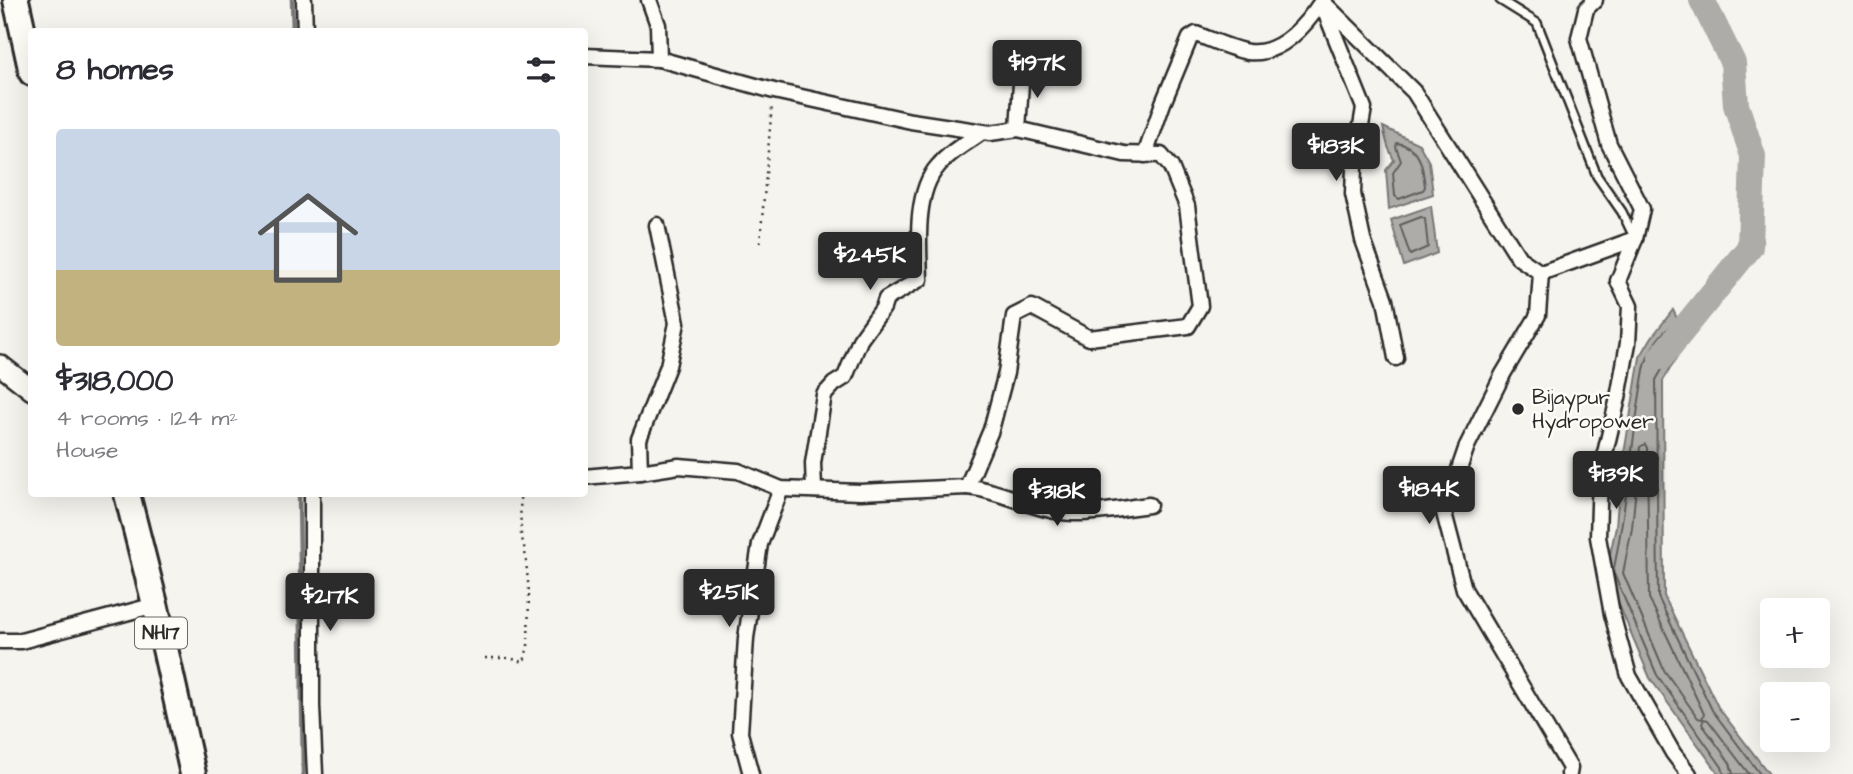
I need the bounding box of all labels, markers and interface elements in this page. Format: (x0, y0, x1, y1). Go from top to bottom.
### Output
pin: $197K (988, 41, 1086, 100)
text: $197K (1009, 47, 1065, 79)
text: 8 homes (56, 49, 174, 91)
icon: filters (522, 51, 560, 89)
pin: $183K (1287, 124, 1385, 183)
text: $183K (1308, 130, 1364, 162)
icon: home (245, 175, 371, 301)
pin: $245K (821, 232, 919, 292)
text: $245K (834, 239, 906, 271)
text: $318,000 (56, 360, 173, 402)
place label: Bijaypur Hydropower (1532, 383, 1654, 438)
marker: Bijaypur Hydropower (1510, 401, 1526, 417)
text: 4 rooms · 124 m² (56, 402, 238, 434)
text: House (56, 434, 119, 466)
pin: $139K (1567, 452, 1665, 511)
text: $139K (1589, 458, 1643, 490)
pin: $184K (1380, 466, 1478, 526)
pin: $318K (1008, 468, 1106, 528)
text: $184K (1399, 473, 1459, 505)
text: $318K (1029, 475, 1085, 507)
pin: $251K (680, 570, 778, 629)
pin: $217K (281, 574, 379, 633)
text: $251K (699, 576, 759, 608)
text: $217K (302, 580, 358, 612)
map controls (1760, 598, 1830, 752)
button: + (1760, 598, 1830, 668)
road number: NH17 (135, 618, 187, 648)
button: − (1760, 682, 1830, 752)

